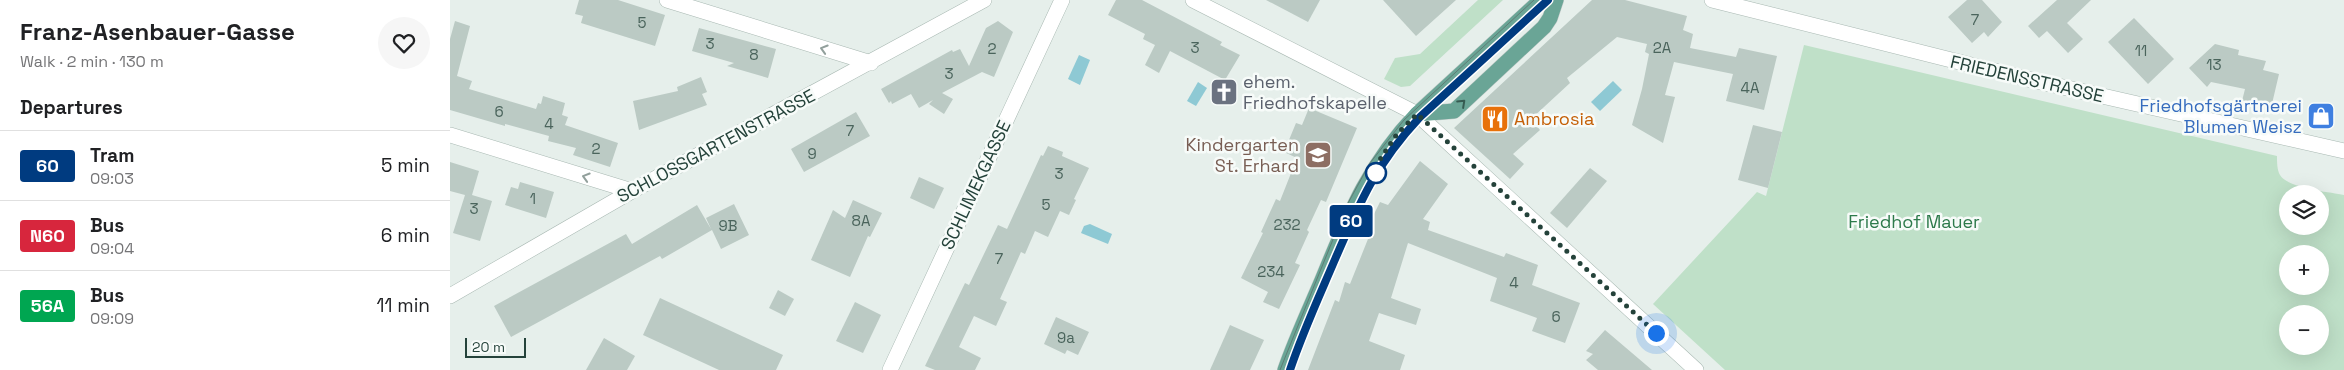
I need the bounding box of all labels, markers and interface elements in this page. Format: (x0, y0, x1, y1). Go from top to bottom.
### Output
house number: 7 (1971, 10, 1979, 29)
house number: 5 (638, 13, 647, 32)
text: Franz-Asenbauer-Gasse (20, 16, 295, 47)
button: heart (378, 17, 430, 69)
house number: 3 (705, 34, 715, 53)
house number: 3 (1190, 38, 1200, 57)
house number: 2A (1653, 38, 1672, 57)
house number: 2 (987, 39, 997, 58)
house number: 11 (2135, 41, 2147, 60)
one-way arrow (820, 44, 829, 54)
house number: 8 (749, 45, 759, 64)
street label: FRIEDENSSTRASSE (1948, 50, 2106, 107)
text: Walk · 2 min · 130 m (20, 51, 164, 72)
house number: 13 (2206, 55, 2222, 74)
house number: 3 (944, 64, 954, 83)
place label: ehem. Friedhofskapelle (1243, 70, 1387, 114)
church icon: ehem. Friedhofskapelle (1209, 77, 1239, 107)
house number: 4A (1741, 78, 1760, 97)
street label: SCHLOSSGARTENSTRASSE (613, 84, 819, 208)
place label: Friedhofsgärtnerei Blumen Weisz (2140, 94, 2302, 138)
text: Departures (20, 95, 123, 120)
one-way arrow (1457, 100, 1466, 109)
shop icon: Friedhofsgärtnerei Blumen Weisz (2306, 101, 2336, 131)
house number: 6 (494, 102, 504, 121)
restaurant icon: Ambrosia (1480, 104, 1510, 134)
place label: Ambrosia (1514, 107, 1594, 130)
house number: 4 (544, 114, 554, 133)
street label: SCHLIMEKGASSE (936, 116, 1016, 253)
house number: 7 (846, 121, 854, 140)
place label: Kindergarten St. Erhard (1186, 133, 1299, 177)
house number: 2 (591, 139, 601, 158)
school or university icon: Kindergarten St. Erhard (1303, 140, 1333, 170)
text: Tram (90, 143, 134, 168)
house number: 9 (807, 144, 817, 163)
text: 5 min (381, 153, 430, 178)
text: 60 (36, 154, 59, 177)
unlabelled marker (1365, 162, 1387, 184)
house number: 3 (1054, 164, 1064, 183)
text: 09:03 (90, 168, 134, 189)
one-way arrow (582, 172, 590, 182)
map controls (2279, 185, 2329, 355)
button: layers (2279, 185, 2329, 235)
house number: 1 (530, 189, 536, 208)
house number: 5 (1042, 195, 1051, 214)
house number: 3 (469, 199, 479, 218)
line badge: 60 (1328, 205, 1374, 237)
text: 60 (1340, 209, 1362, 232)
park label: Friedhof Mauer (1848, 210, 1980, 233)
house number: 8A (852, 211, 871, 230)
text: Bus (90, 213, 124, 238)
house number: 232 (1273, 215, 1301, 234)
house number: 9B (718, 216, 738, 235)
text: 6 min (381, 223, 430, 248)
text: N60 (30, 224, 65, 247)
text: 09:04 (90, 238, 134, 259)
button: + (2279, 245, 2329, 295)
house number: 7 (995, 249, 1003, 268)
house number: 234 (1257, 262, 1285, 281)
house number: 4 (1509, 273, 1519, 292)
text: Bus (90, 283, 124, 308)
text: 11 min (377, 293, 430, 318)
text: 56A (31, 294, 64, 317)
button: − (2279, 305, 2329, 355)
house number: 6 (1551, 307, 1561, 326)
text: 09:09 (90, 308, 134, 329)
your location (1644, 321, 1669, 346)
house number: 9a (1057, 328, 1075, 347)
scale bar (465, 335, 526, 358)
text: 20 m (472, 338, 505, 356)

